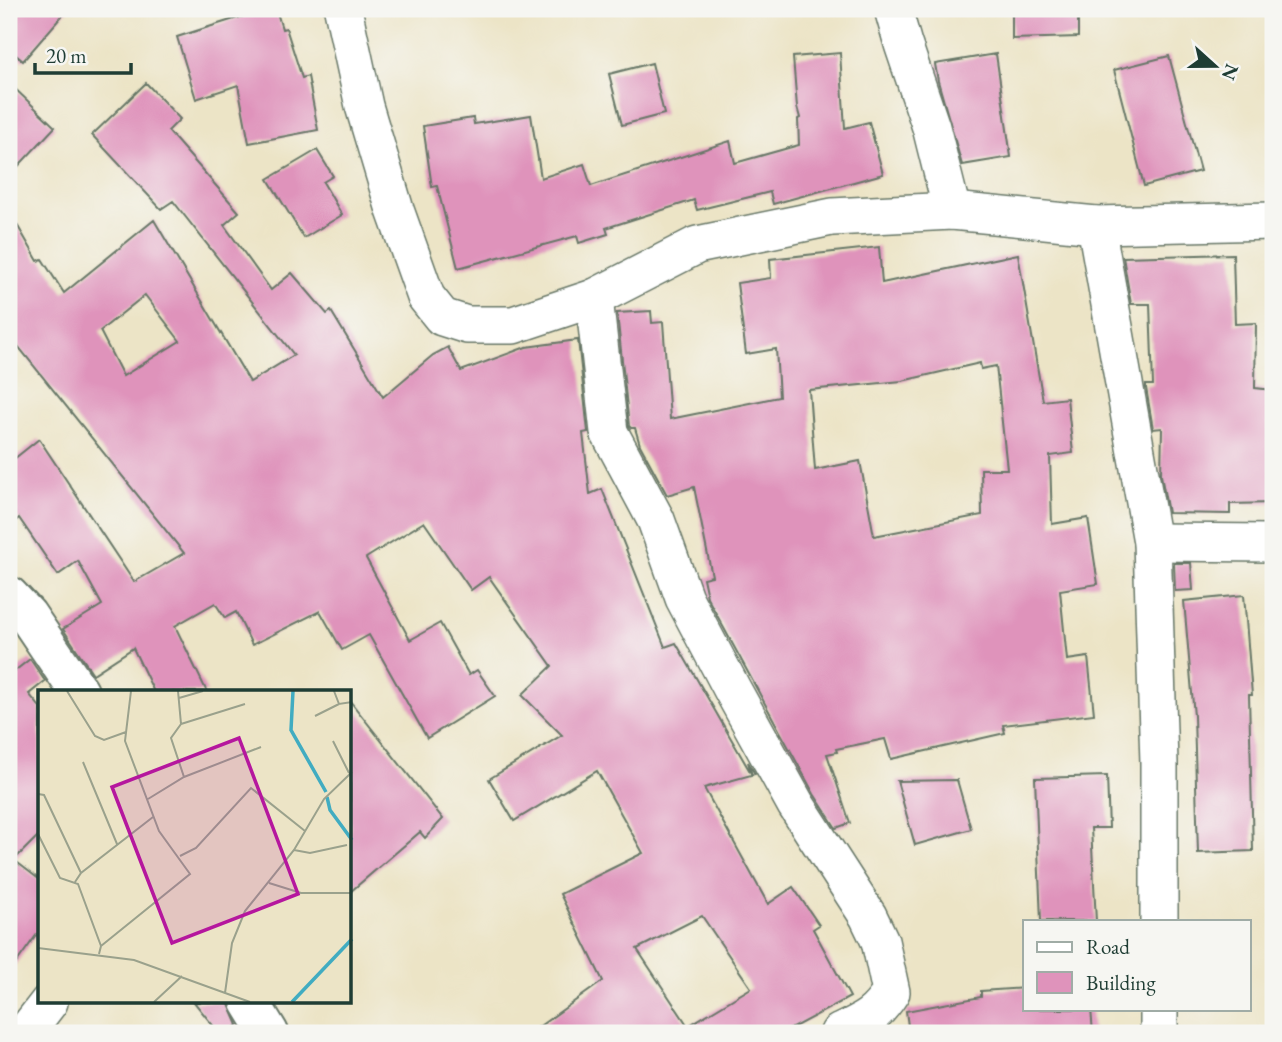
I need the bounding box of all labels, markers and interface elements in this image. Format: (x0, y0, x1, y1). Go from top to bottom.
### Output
scale bar (35, 32, 131, 76)
north arrow (1180, 32, 1250, 102)
text: 20 m (46, 42, 87, 69)
text: N (1216, 60, 1245, 84)
inset map (38, 690, 352, 1004)
legend (1023, 920, 1250, 1010)
text: Road (1086, 933, 1130, 960)
text: Building (1086, 969, 1156, 996)

